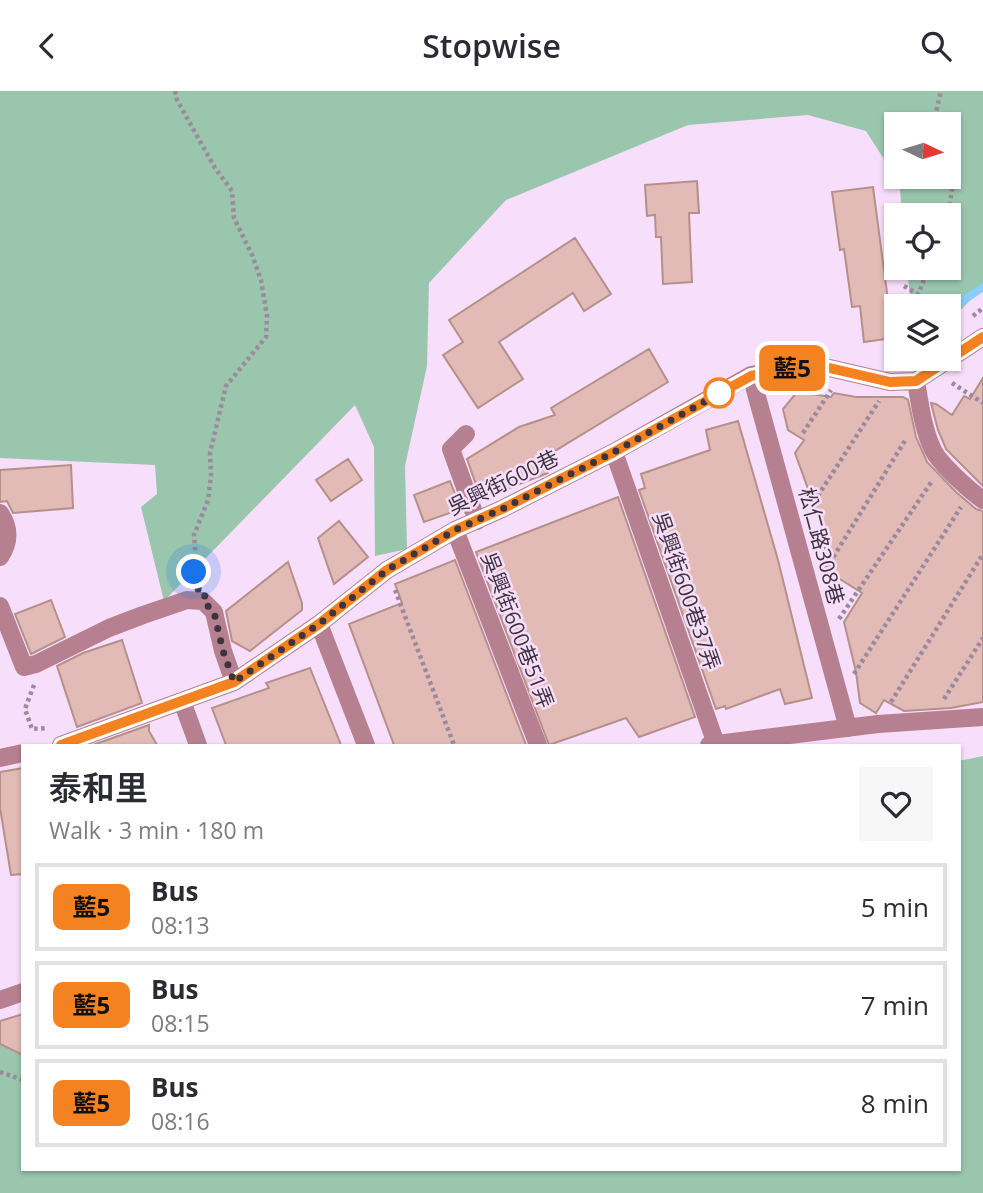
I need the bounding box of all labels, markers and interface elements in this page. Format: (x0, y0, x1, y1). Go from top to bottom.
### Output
text: Stopwise (422, 24, 561, 67)
icon: back (28, 27, 66, 65)
icon: search (917, 27, 955, 65)
north arrow (884, 112, 961, 189)
map controls (884, 112, 961, 371)
button: locate (884, 203, 961, 280)
button: layers (884, 294, 961, 371)
line badge: 藍5 (760, 345, 824, 391)
text: 藍5 (773, 351, 811, 384)
unlabelled marker (704, 378, 734, 408)
street label: 吳興街600巷 (443, 443, 563, 521)
street label: 松仁路308巷 (793, 484, 851, 608)
street label: 吳興街600巷37弄 (647, 508, 727, 674)
street label: 吳興街600巷51弄 (475, 548, 561, 712)
your location (176, 554, 211, 589)
text: 泰和里 (49, 765, 148, 810)
button: heart (859, 767, 933, 841)
text: Walk · 3 min · 180 m (49, 814, 264, 846)
text: Bus (151, 873, 198, 909)
text: 5 min (861, 889, 929, 925)
text: 藍5 (73, 890, 110, 923)
text: 08:13 (151, 909, 210, 941)
text: Bus (151, 971, 198, 1007)
text: 7 min (861, 987, 929, 1023)
text: 藍5 (73, 988, 110, 1021)
text: 08:15 (151, 1007, 210, 1039)
text: Bus (151, 1069, 198, 1105)
text: 8 min (861, 1085, 929, 1121)
text: 藍5 (73, 1086, 110, 1119)
text: 08:16 (151, 1105, 210, 1137)

